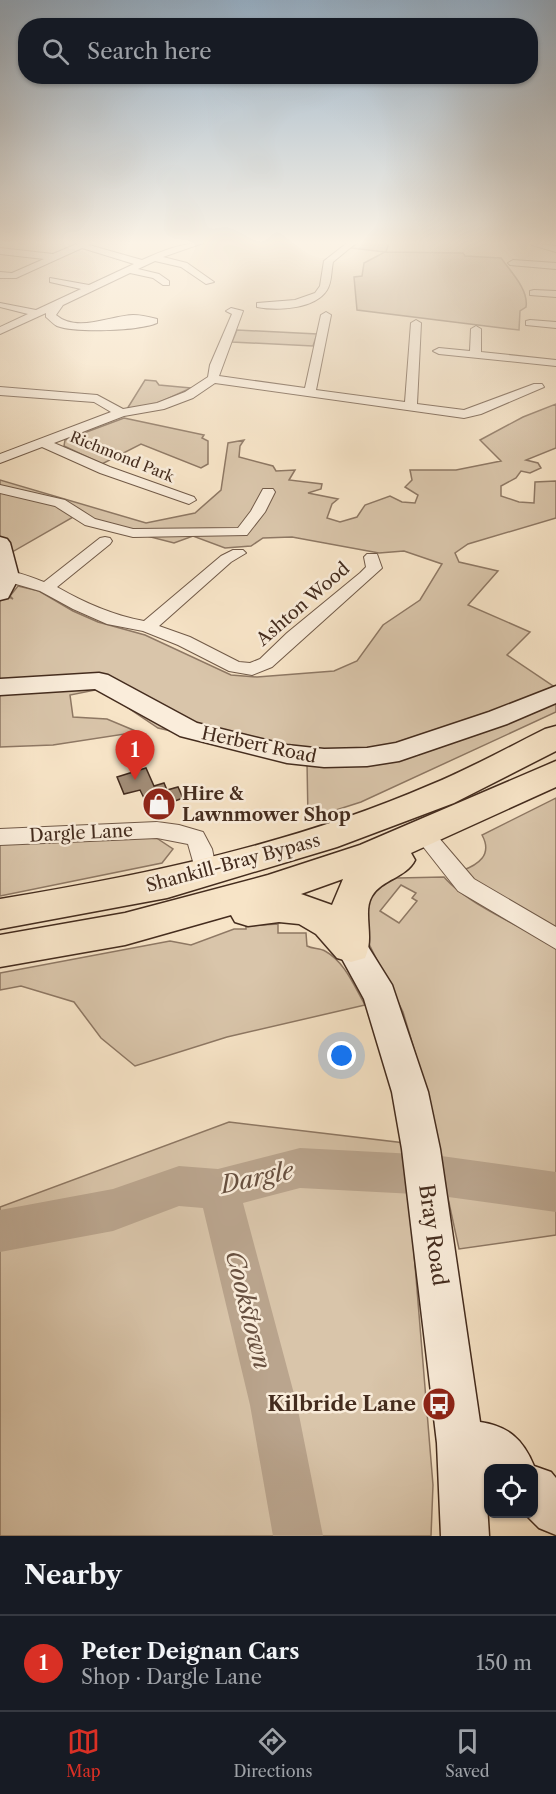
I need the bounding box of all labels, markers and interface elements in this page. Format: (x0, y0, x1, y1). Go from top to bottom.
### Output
search box (18, 18, 538, 84)
icon: search (39, 35, 72, 68)
text: Search here (87, 38, 212, 65)
street label: Richmond Park (67, 427, 178, 487)
street label: Ashton Wood (251, 557, 354, 651)
street label: Herbert Road (200, 722, 318, 768)
pin: 1 (116, 730, 154, 780)
place label: Hire & Lawnmower Shop (182, 783, 351, 826)
shop icon: Hire & Lawnmower Shop (141, 786, 177, 822)
street label: Dargle Lane (29, 819, 133, 847)
street label: Shankill-Bray Bypass (143, 829, 323, 897)
your location (327, 1041, 356, 1070)
water label: Dargle (216, 1155, 297, 1200)
street label: Bray Road (414, 1182, 453, 1288)
water label: Cookstown (220, 1247, 277, 1372)
bus stop icon: Kilbride Lane (421, 1386, 457, 1422)
place label: Kilbride Lane (267, 1391, 416, 1416)
map controls (484, 1464, 538, 1518)
button: locate (484, 1464, 538, 1518)
text: Nearby (24, 1559, 122, 1591)
text: Peter Deignan Cars (81, 1638, 299, 1665)
text: 1 (39, 1651, 48, 1675)
text: 150 m (476, 1651, 532, 1675)
text: Shop · Dargle Lane (81, 1665, 262, 1689)
tab: Map (66, 1725, 101, 1781)
tab: Directions (233, 1725, 312, 1781)
tab: Saved (445, 1725, 490, 1781)

